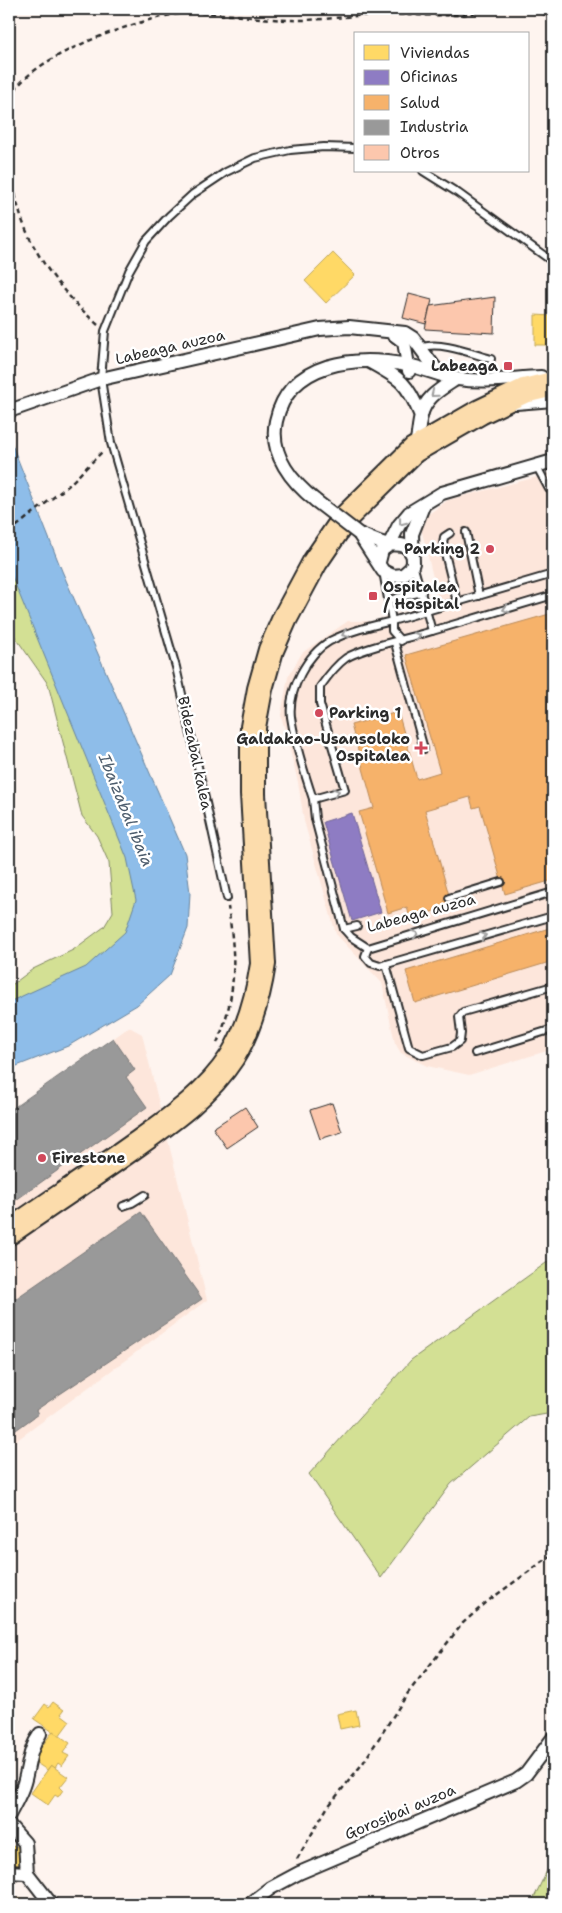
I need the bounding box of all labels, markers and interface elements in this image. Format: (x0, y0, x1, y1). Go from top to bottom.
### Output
legend (354, 32, 530, 172)
text: Viviendas (400, 43, 470, 63)
text: Oficinas (400, 67, 458, 87)
text: Salud (400, 93, 440, 113)
text: Industria (400, 117, 469, 137)
text: Otros (400, 143, 440, 163)
street label: Labeaga auzoa (113, 325, 227, 369)
place label: Labeaga (431, 356, 499, 376)
marker: Labeaga (502, 360, 514, 372)
one-way arrow (431, 389, 440, 398)
one-way arrow (400, 516, 408, 525)
place label: Parking 2 (404, 539, 480, 559)
marker: Parking 2 (484, 543, 496, 555)
place label: Ospitalea / Hospital (383, 577, 459, 614)
marker: Ospitalea / Hospital (367, 590, 379, 602)
one-way arrow (503, 603, 511, 613)
one-way arrow (341, 628, 350, 639)
one-way arrow (412, 631, 420, 641)
street label: Bidezabal kalea (173, 694, 217, 812)
place label: Parking 1 (329, 703, 401, 723)
marker: Parking 1 (313, 707, 325, 719)
place label: Galdakao-Usansoloko Ospitalea (236, 729, 411, 766)
marker: Galdakao-Usansoloko Ospitalea (414, 741, 428, 755)
water label: Ibaizabal ibaia (93, 749, 158, 870)
one-way arrow (332, 788, 340, 798)
street label: Labeaga auzoa (365, 889, 478, 937)
one-way arrow (410, 929, 418, 939)
one-way arrow (479, 932, 487, 942)
place label: Firestone (52, 1148, 125, 1168)
marker: Firestone (36, 1152, 48, 1164)
street label: Gorosibai auzoa (342, 1779, 459, 1844)

